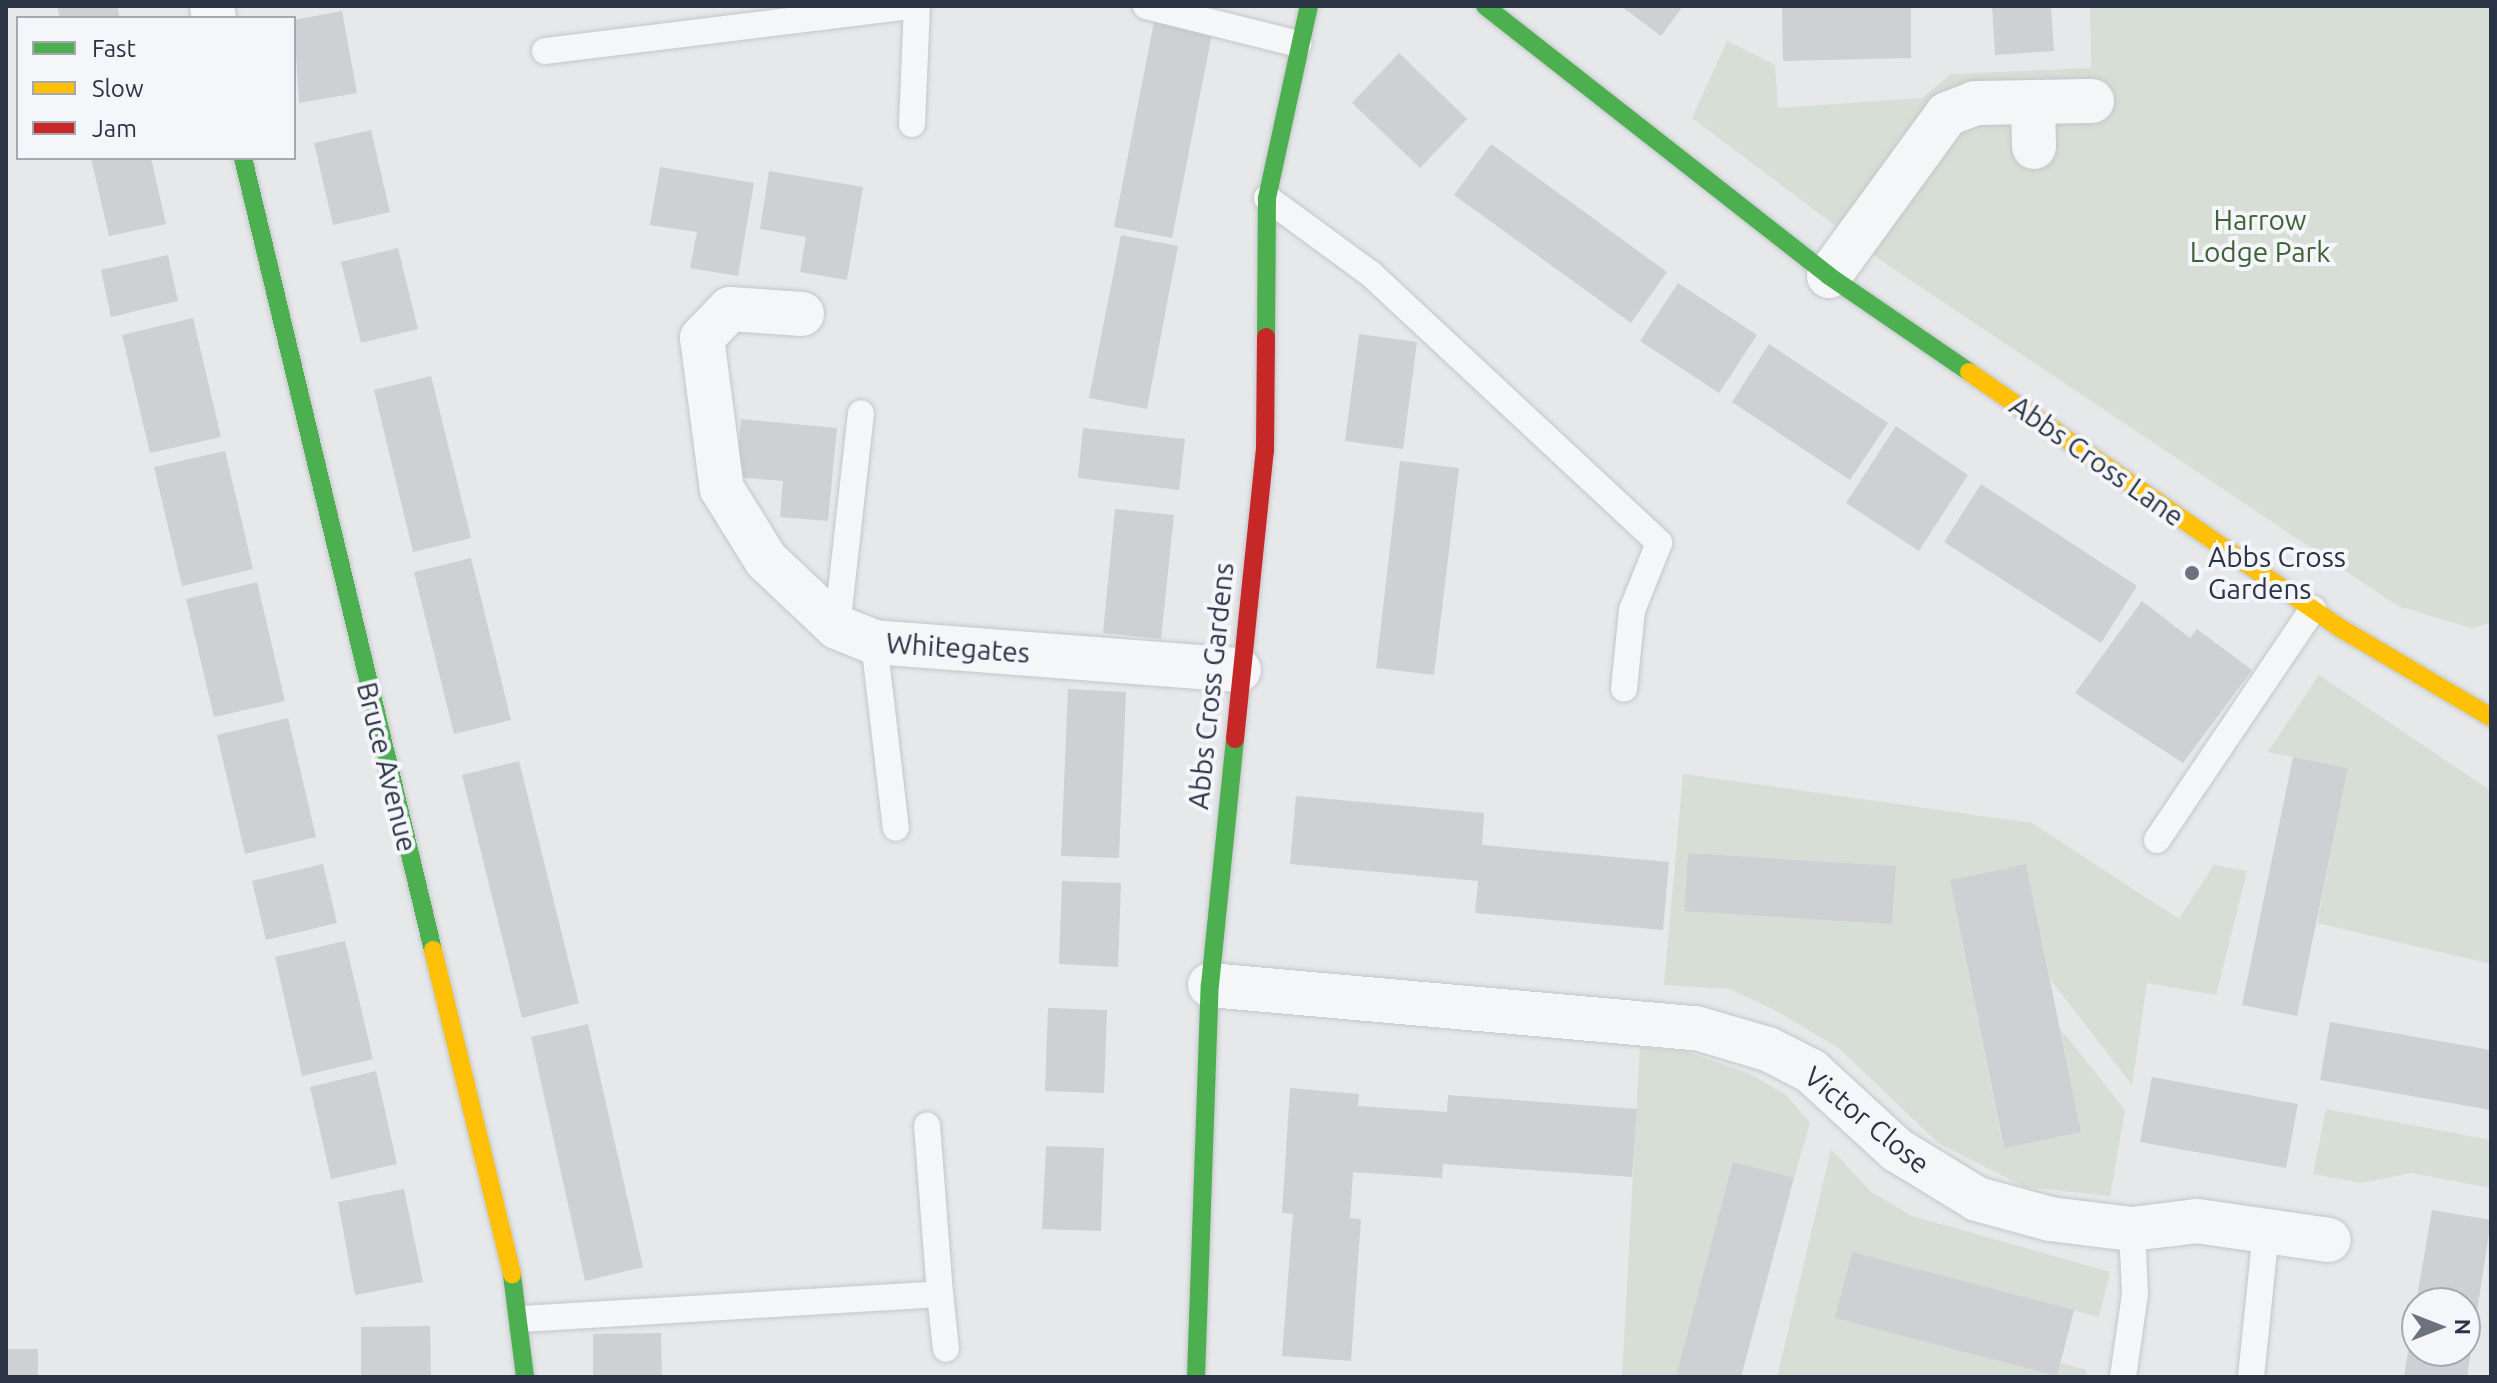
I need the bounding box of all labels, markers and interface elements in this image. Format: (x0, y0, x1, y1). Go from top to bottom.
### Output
legend (16, 16, 296, 160)
text: Fast (92, 35, 136, 62)
text: Slow (92, 75, 144, 102)
text: Jam (92, 115, 137, 142)
park label: Harrow Lodge Park (2190, 203, 2330, 269)
street label: Abbs Cross Lane (2004, 389, 2190, 533)
place label: Abbs Cross Gardens (2208, 540, 2346, 606)
street label: Abbs Cross Gardens (1181, 561, 1241, 811)
marker: Abbs Cross Gardens (2183, 564, 2201, 582)
street label: Whitegates (885, 626, 1031, 670)
street label: Bruce Avenue (350, 679, 424, 855)
street label: Victor Close (1798, 1059, 1936, 1181)
north arrow (2401, 1287, 2481, 1367)
text: N (2451, 1319, 2476, 1335)

